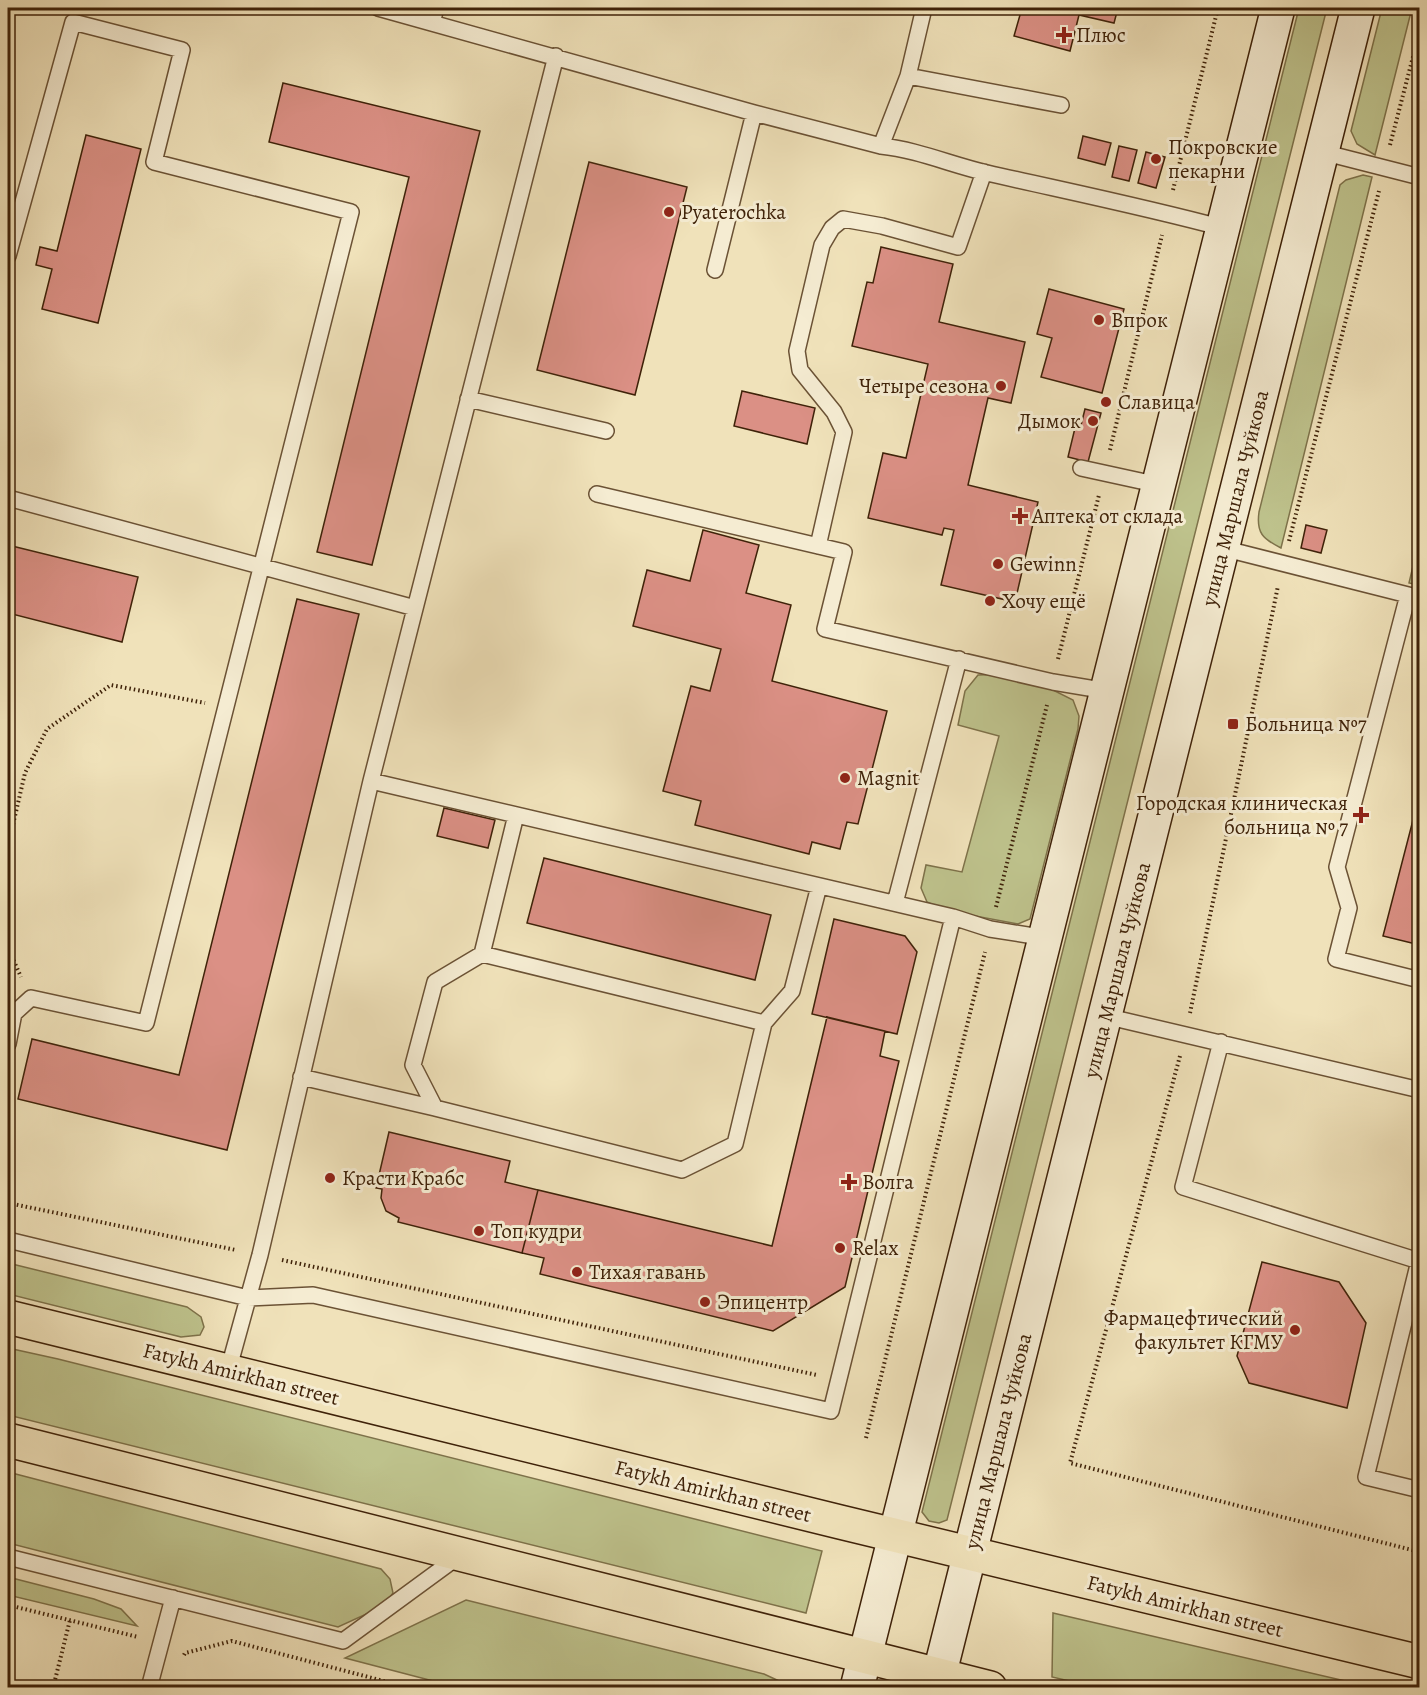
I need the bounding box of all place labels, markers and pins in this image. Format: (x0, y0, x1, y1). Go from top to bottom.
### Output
place label: Плюс (1076, 21, 1126, 49)
marker: Плюс (1057, 28, 1071, 42)
place label: Покровские пекарни (1168, 133, 1278, 185)
marker: Покровские пекарни (1149, 152, 1163, 166)
place label: Pyaterochka (681, 198, 786, 226)
marker: Pyaterochka (662, 205, 676, 219)
place label: Впрок (1111, 306, 1168, 334)
marker: Впрок (1092, 313, 1106, 327)
place label: Четыре сезона (859, 372, 989, 400)
marker: Четыре сезона (994, 379, 1008, 393)
place label: Славица (1118, 388, 1195, 416)
marker: Славица (1099, 395, 1113, 409)
place label: Дымок (1018, 407, 1081, 435)
marker: Дымок (1086, 414, 1100, 428)
place label: Аптека от склада (1031, 502, 1184, 530)
marker: Аптека от склада (1013, 509, 1027, 523)
place label: Gewinn (1010, 550, 1077, 578)
marker: Gewinn (991, 557, 1005, 571)
place label: Хочу ещё (1002, 587, 1086, 615)
marker: Хочу ещё (983, 594, 997, 608)
place label: Больница №7 (1245, 710, 1367, 738)
marker: Больница №7 (1226, 717, 1240, 731)
place label: Magnit (857, 764, 919, 792)
marker: Magnit (838, 771, 852, 785)
place label: Городская клиническая больница № 7 (1136, 789, 1348, 841)
marker: Городская клиническая больница № 7 (1352, 806, 1370, 824)
place label: Красти Крабс (342, 1164, 464, 1192)
place label: Волга (862, 1168, 914, 1196)
marker: Красти Крабс (323, 1171, 337, 1185)
marker: Волга (840, 1173, 858, 1191)
place label: Топ кудри (491, 1217, 582, 1245)
marker: Топ кудри (472, 1224, 486, 1238)
place label: Relax (852, 1234, 899, 1262)
marker: Relax (833, 1241, 847, 1255)
place label: Тихая гавань (589, 1258, 706, 1286)
marker: Тихая гавань (570, 1265, 584, 1279)
place label: Эпицентр (717, 1288, 808, 1316)
marker: Эпицентр (698, 1295, 712, 1309)
place label: Фармацефтический факультет КГМУ (1104, 1304, 1283, 1356)
marker: Фармацефтический факультет КГМУ (1288, 1323, 1302, 1337)

